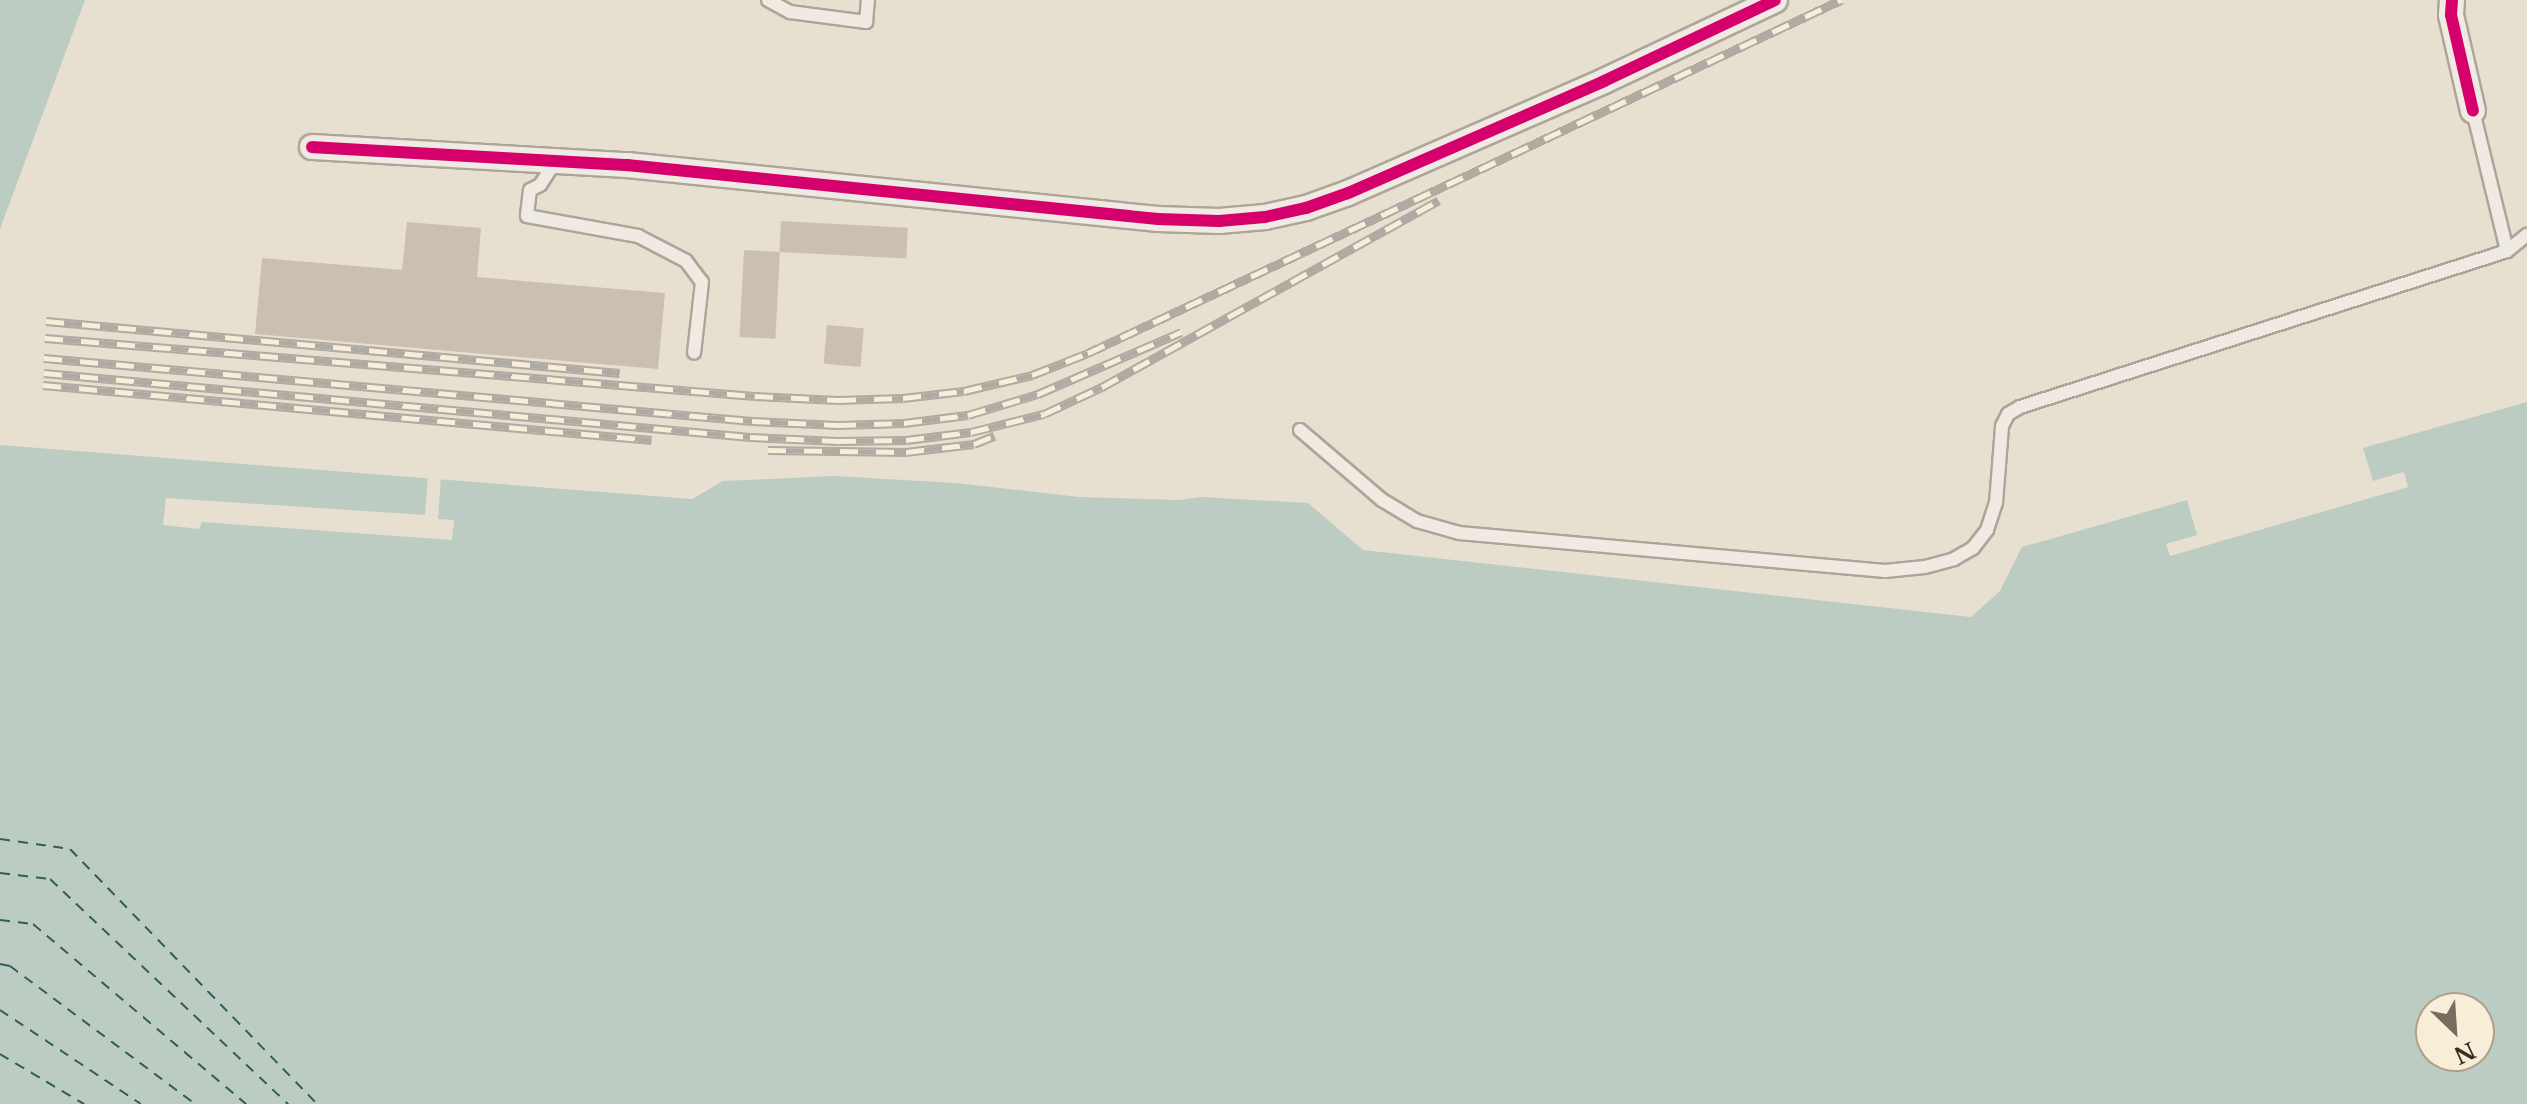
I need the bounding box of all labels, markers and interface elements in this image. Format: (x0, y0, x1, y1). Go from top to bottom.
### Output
north arrow (2415, 992, 2495, 1072)
text: N (2449, 1036, 2480, 1069)

